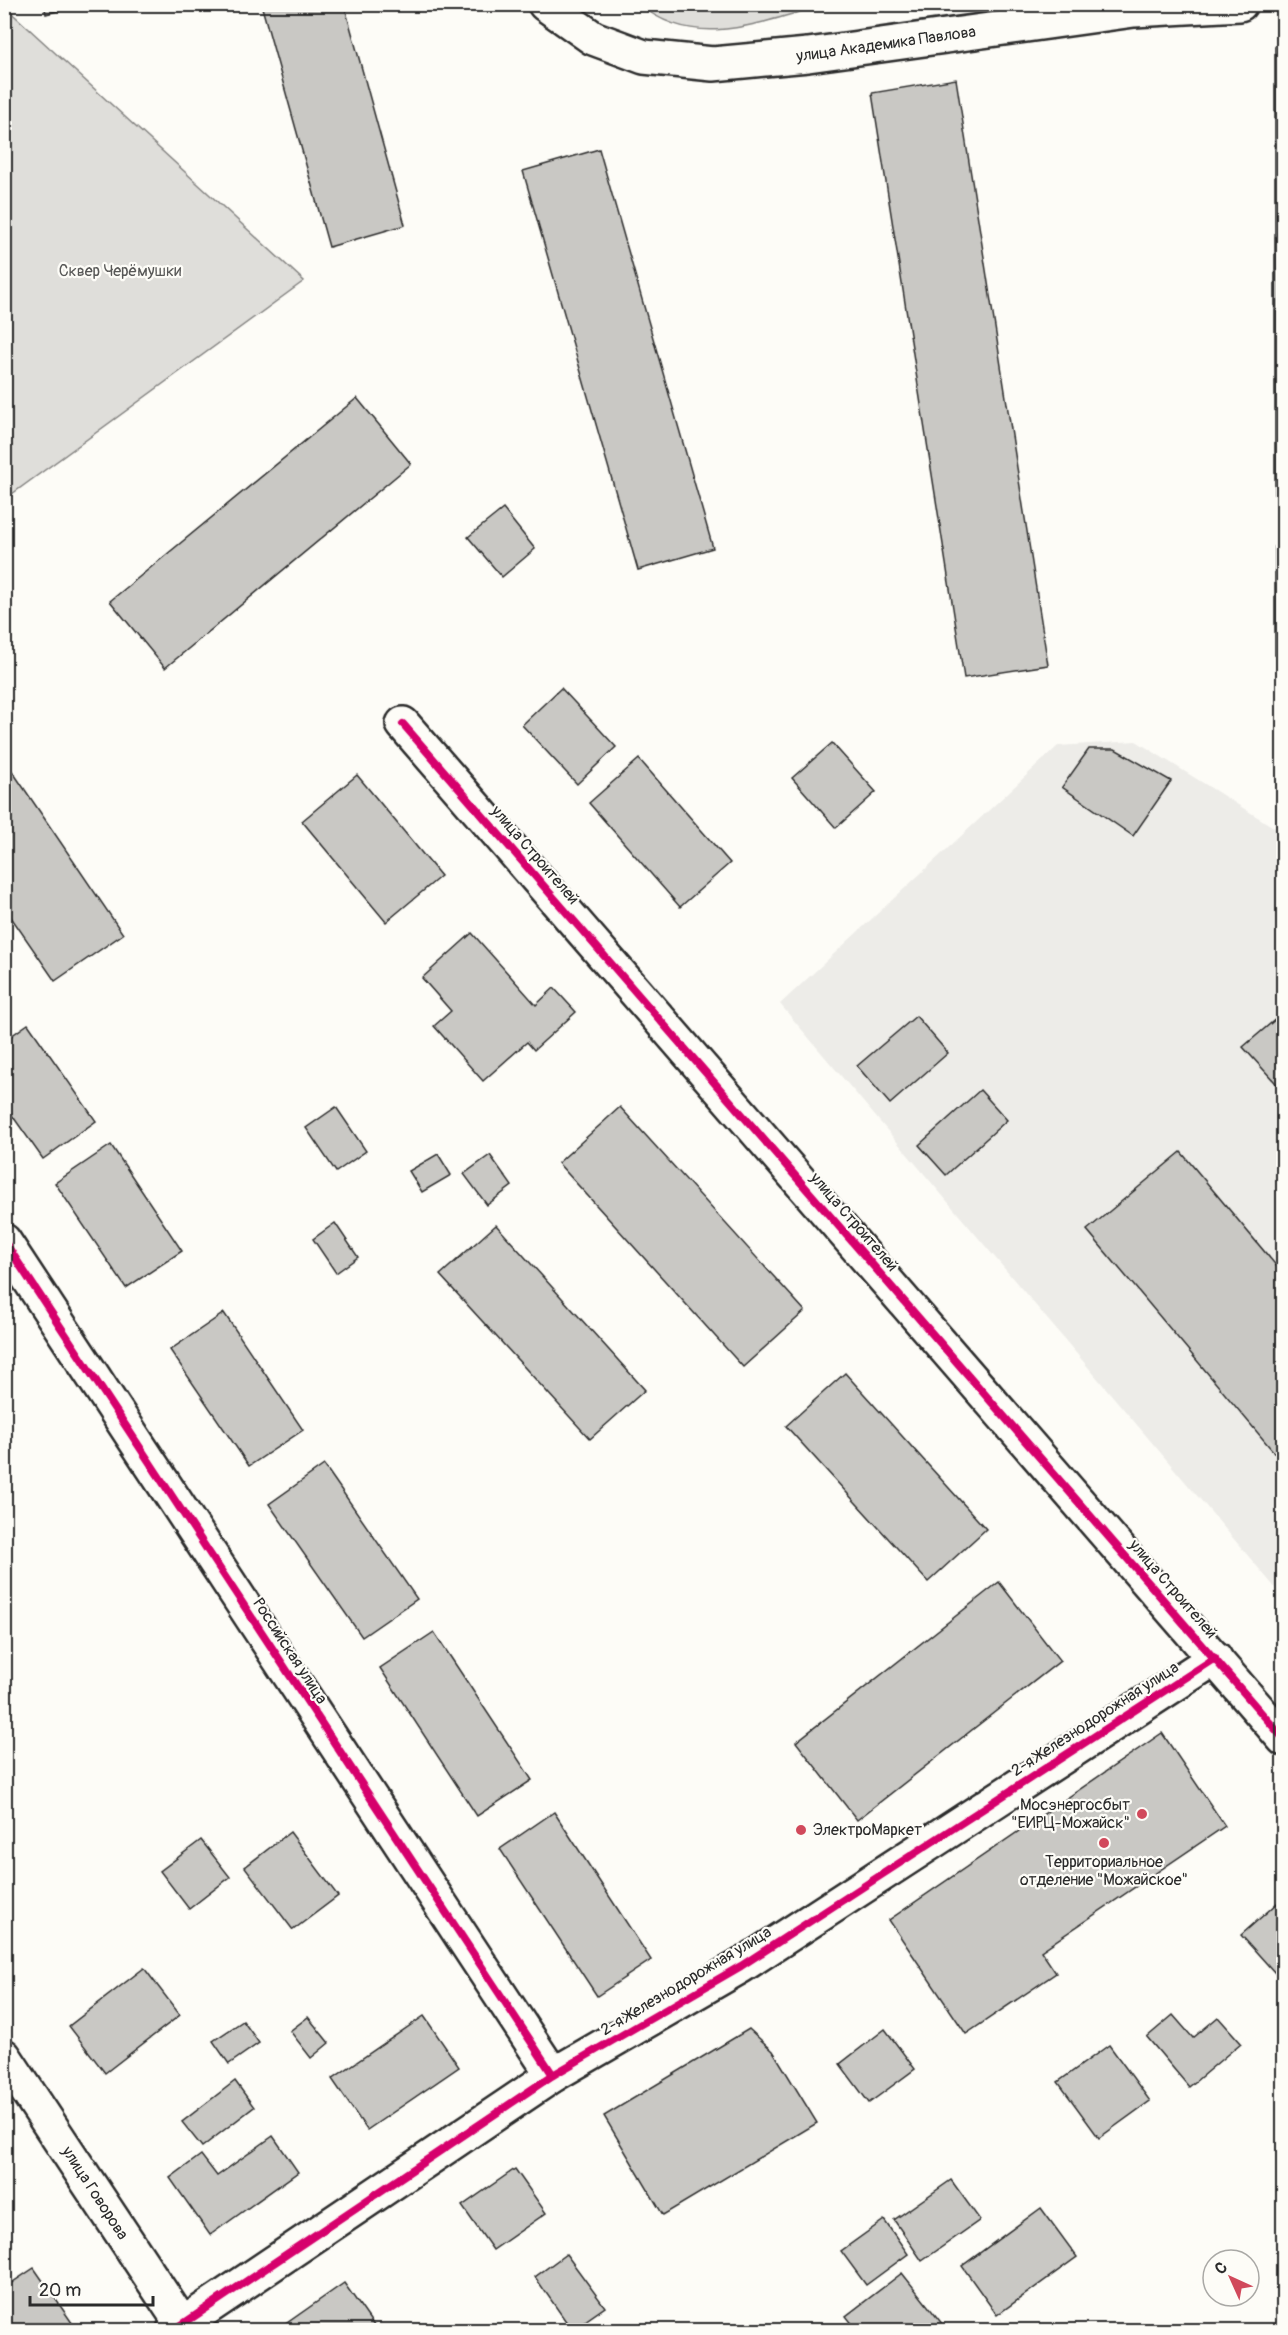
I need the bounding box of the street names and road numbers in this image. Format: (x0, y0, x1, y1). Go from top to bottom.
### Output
street label: улица Академика Павлова (794, 22, 977, 67)
street label: улица Строителей (486, 801, 583, 908)
street label: улица Строителей (805, 1168, 902, 1275)
street label: улица Строителей (1124, 1535, 1221, 1642)
street label: Российская улица (248, 1594, 332, 1708)
street label: 2-я Железнодорожная улица (1008, 1657, 1182, 1781)
street label: 2-я Железнодорожная улица (597, 1922, 775, 2040)
street label: улица Говорова (57, 2142, 133, 2244)

